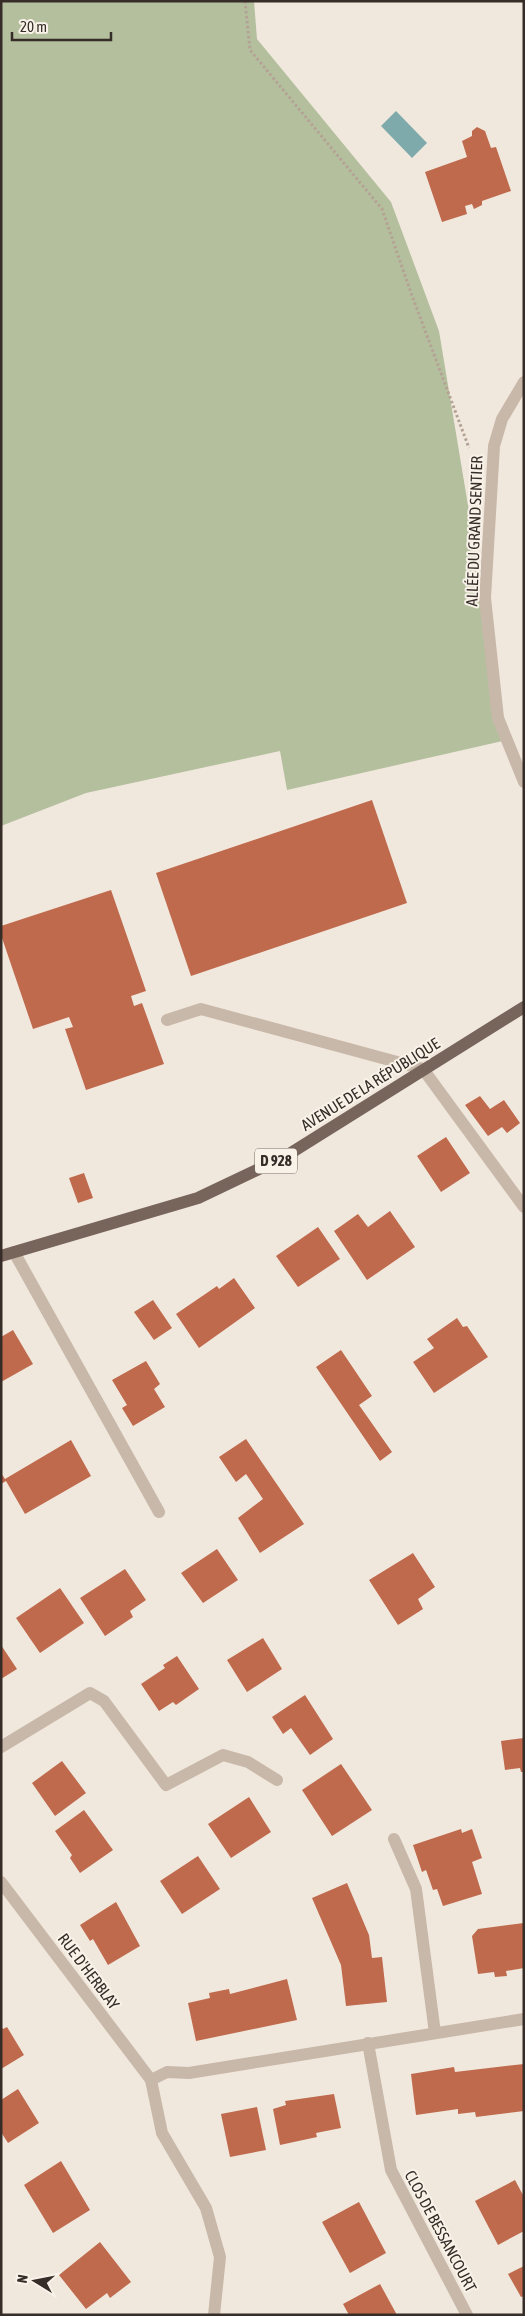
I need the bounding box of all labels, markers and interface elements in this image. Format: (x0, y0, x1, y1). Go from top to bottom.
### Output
scale bar (12, 10, 111, 42)
text: 20 m (20, 18, 47, 35)
street label: ALLÉE DU GRAND SENTIER (462, 456, 486, 606)
street label: AVENUE DE LA RÉPUBLIQUE (297, 1034, 443, 1134)
road number: D 928 (255, 1148, 297, 1174)
street label: RUE D'HERBLAY (55, 1930, 124, 2013)
street label: CLOS DE BESSANCOURT (401, 2167, 481, 2295)
north arrow (10, 2256, 60, 2306)
text: N (14, 2273, 31, 2284)

